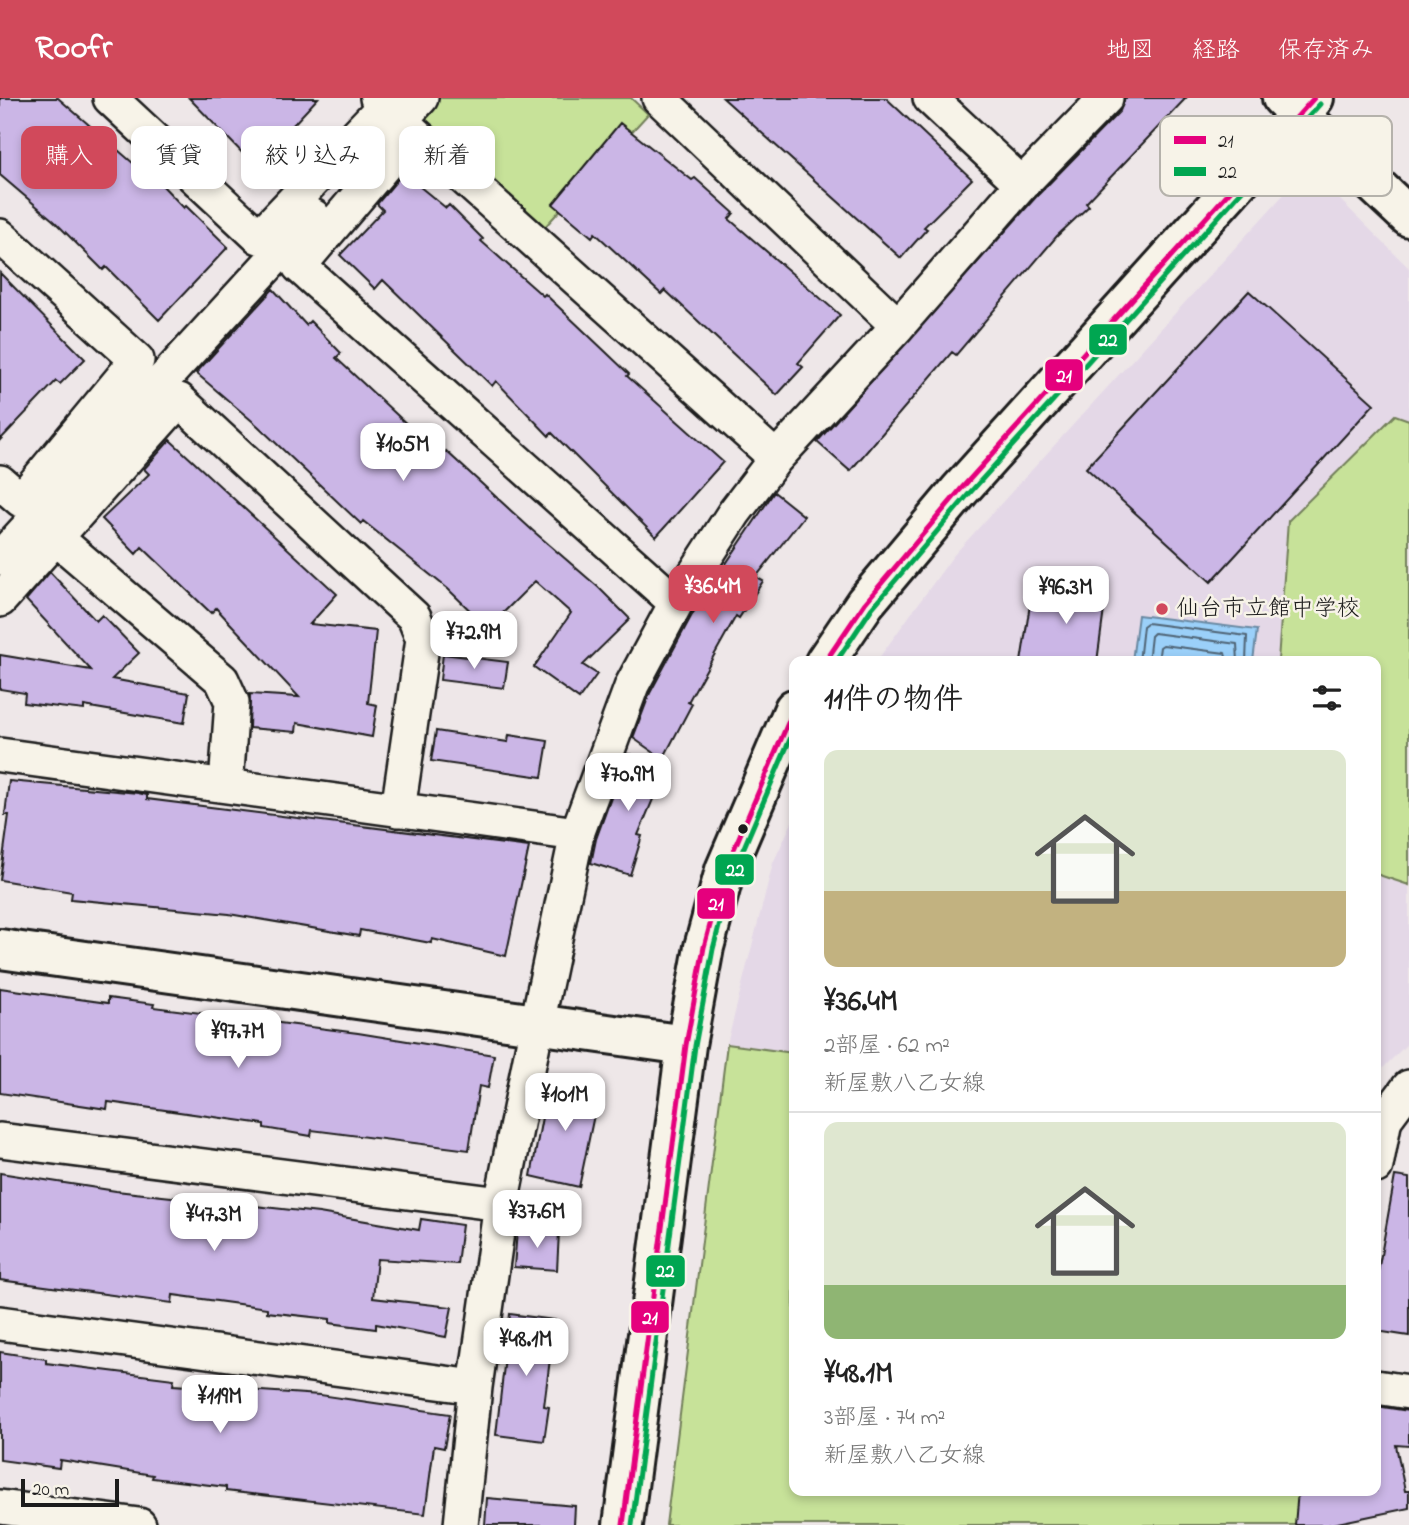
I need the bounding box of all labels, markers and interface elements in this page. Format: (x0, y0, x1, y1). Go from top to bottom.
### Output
text: Roofr (35, 25, 112, 73)
text: 地図 (1106, 34, 1154, 69)
text: 経路 (1192, 34, 1240, 69)
text: 保存済み (1278, 34, 1374, 69)
legend (1160, 116, 1392, 196)
chip: 購入 (21, 126, 117, 189)
chip: 賃貸 (131, 126, 227, 189)
chip: 絞り込み (241, 126, 385, 189)
chip: 新着 (399, 126, 495, 189)
text: 21 (1218, 129, 1234, 156)
text: 22 (1218, 160, 1237, 187)
line badge: 22 (1088, 323, 1128, 356)
text: 22 (1098, 328, 1118, 355)
line badge: 21 (1044, 358, 1084, 392)
text: 21 (1055, 364, 1072, 391)
pin: ¥105M (354, 424, 452, 483)
text: ¥105M (376, 429, 430, 462)
pin: ¥36.4M (656, 566, 770, 625)
pin: ¥96.3M (1009, 566, 1123, 626)
text: ¥36.4M (685, 571, 741, 604)
text: ¥96.3M (1039, 572, 1093, 605)
place label: 仙台市立館中学校 (1176, 593, 1360, 626)
marker: 仙台市立館中学校 (1154, 601, 1170, 617)
pin: ¥72.9M (417, 612, 531, 671)
text: ¥72.9M (446, 617, 502, 650)
text: 11件の物件 (824, 679, 963, 723)
icon: filters (1308, 679, 1346, 717)
pin: ¥70.9M (571, 754, 685, 813)
text: ¥70.9M (601, 759, 655, 792)
icon: home (1022, 796, 1148, 922)
unlabelled marker (736, 822, 750, 836)
line badge: 22 (714, 853, 755, 886)
text: 22 (725, 858, 745, 885)
line badge: 21 (696, 887, 736, 920)
text: 21 (707, 892, 724, 919)
text: ¥36.4M (824, 981, 898, 1025)
pin: ¥97.7M (181, 1010, 295, 1070)
text: ¥97.7M (211, 1016, 265, 1049)
text: 2部屋 · 62 m² (824, 1030, 950, 1063)
text: 新屋敷八乙女線 (824, 1068, 985, 1101)
pin: ¥101M (516, 1074, 614, 1133)
text: ¥101M (541, 1079, 589, 1112)
icon: home (1022, 1168, 1148, 1294)
pin: ¥37.6M (480, 1190, 594, 1250)
pin: ¥47.3M (157, 1194, 271, 1253)
text: ¥37.6M (509, 1196, 565, 1229)
text: ¥47.3M (186, 1199, 242, 1232)
line badge: 22 (645, 1254, 686, 1288)
text: 22 (655, 1259, 675, 1286)
line badge: 21 (630, 1300, 670, 1334)
text: 21 (641, 1306, 658, 1333)
pin: ¥48.1M (469, 1318, 583, 1378)
text: ¥48.1M (499, 1324, 553, 1357)
text: ¥48.1M (824, 1353, 893, 1397)
pin: ¥119M (171, 1376, 269, 1435)
text: ¥119M (198, 1381, 242, 1414)
text: 3部屋 · 74 m² (824, 1402, 945, 1435)
text: 新屋敷八乙女線 (824, 1440, 985, 1473)
scale bar (21, 1476, 119, 1508)
text: 20 m (32, 1477, 69, 1504)

